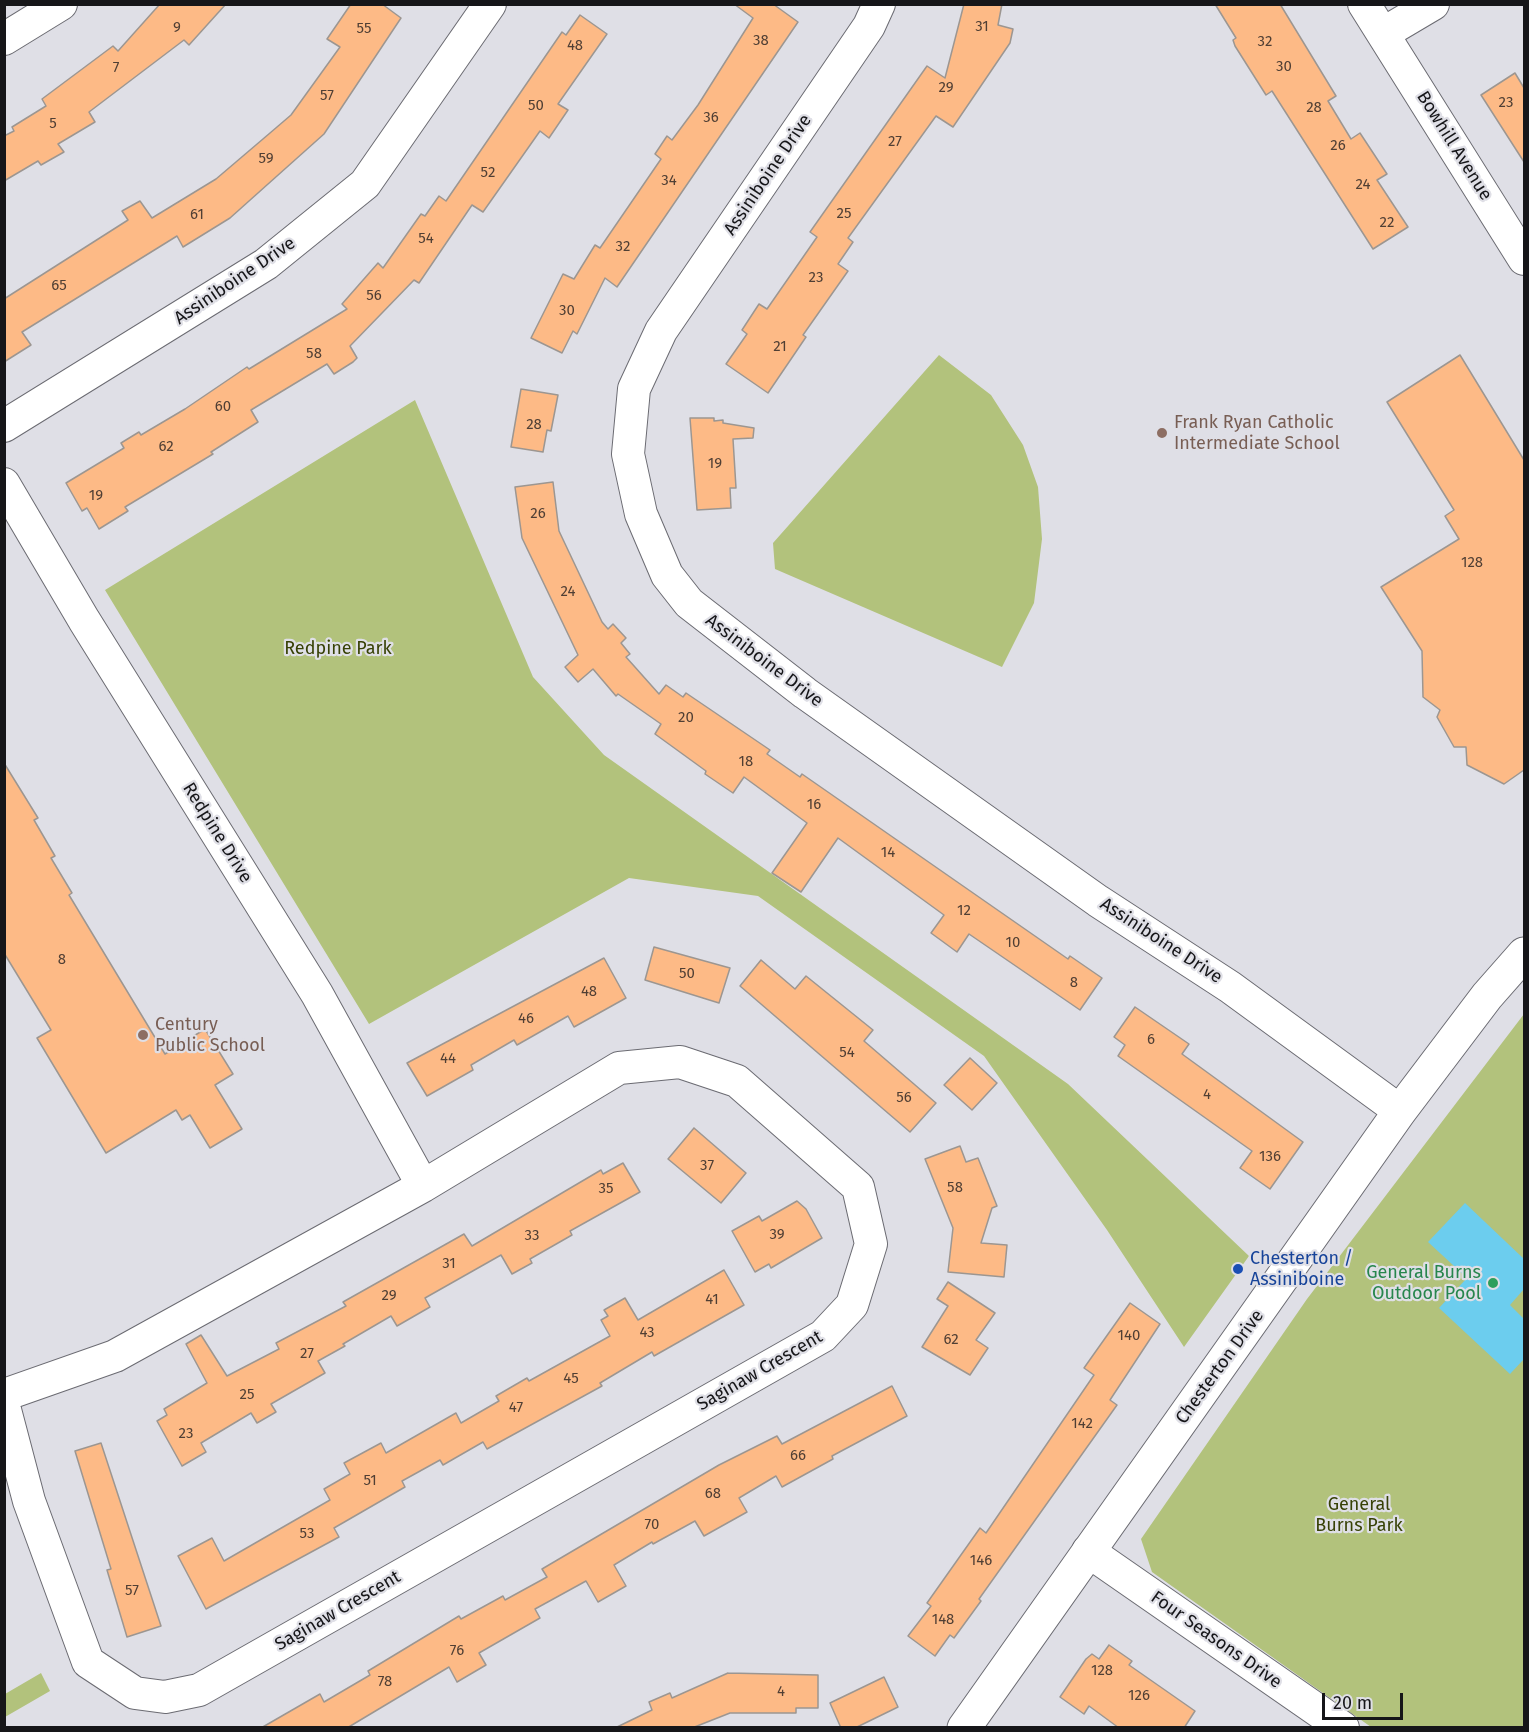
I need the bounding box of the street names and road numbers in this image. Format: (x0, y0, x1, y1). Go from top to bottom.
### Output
street label: Bowhill Avenue (1412, 87, 1496, 205)
street label: Assiniboine Drive (720, 110, 816, 240)
street label: Assiniboine Drive (170, 233, 300, 329)
street label: Assiniboine Drive (701, 610, 827, 712)
street label: Redpine Drive (178, 779, 256, 887)
street label: Assiniboine Drive (1096, 893, 1226, 989)
street label: Chesterton Drive (1171, 1306, 1269, 1428)
street label: Saginaw Crescent (693, 1326, 827, 1416)
street label: Saginaw Crescent (271, 1566, 405, 1656)
street label: Four Seasons Drive (1146, 1587, 1286, 1693)

